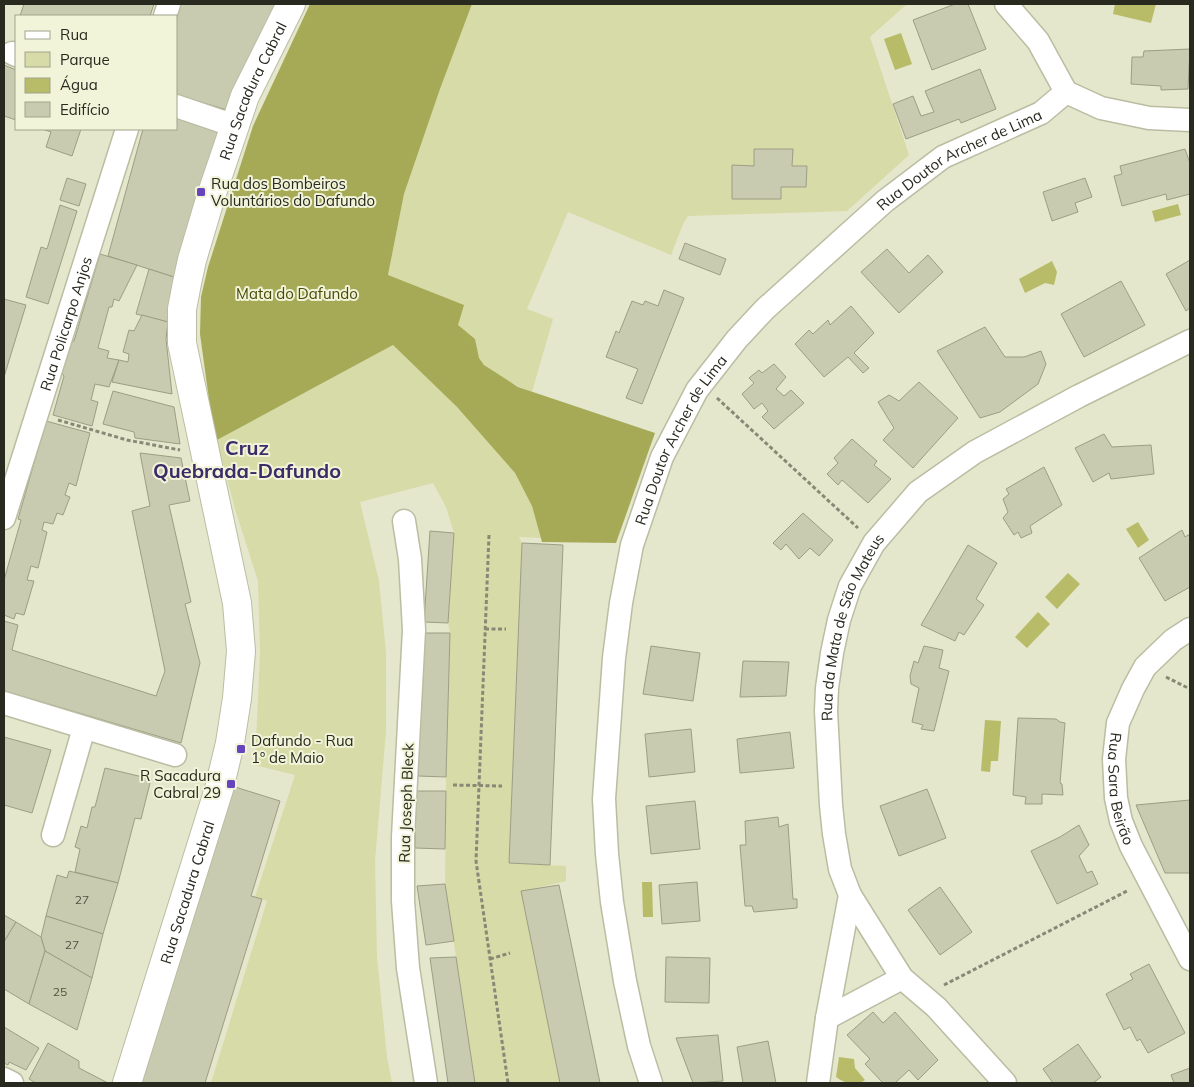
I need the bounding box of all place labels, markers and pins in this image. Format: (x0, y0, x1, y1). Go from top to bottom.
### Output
place label: Rua dos Bombeiros Voluntários do Dafundo (211, 174, 375, 210)
marker: Rua dos Bombeiros Voluntários do Dafundo (195, 186, 207, 198)
place label: Dafundo - Rua 1º de Maio (251, 731, 354, 767)
marker: Dafundo - Rua 1º de Maio (235, 743, 247, 755)
place label: R Sacadura Cabral 29 (140, 766, 221, 802)
marker: R Sacadura Cabral 29 (225, 778, 237, 790)

